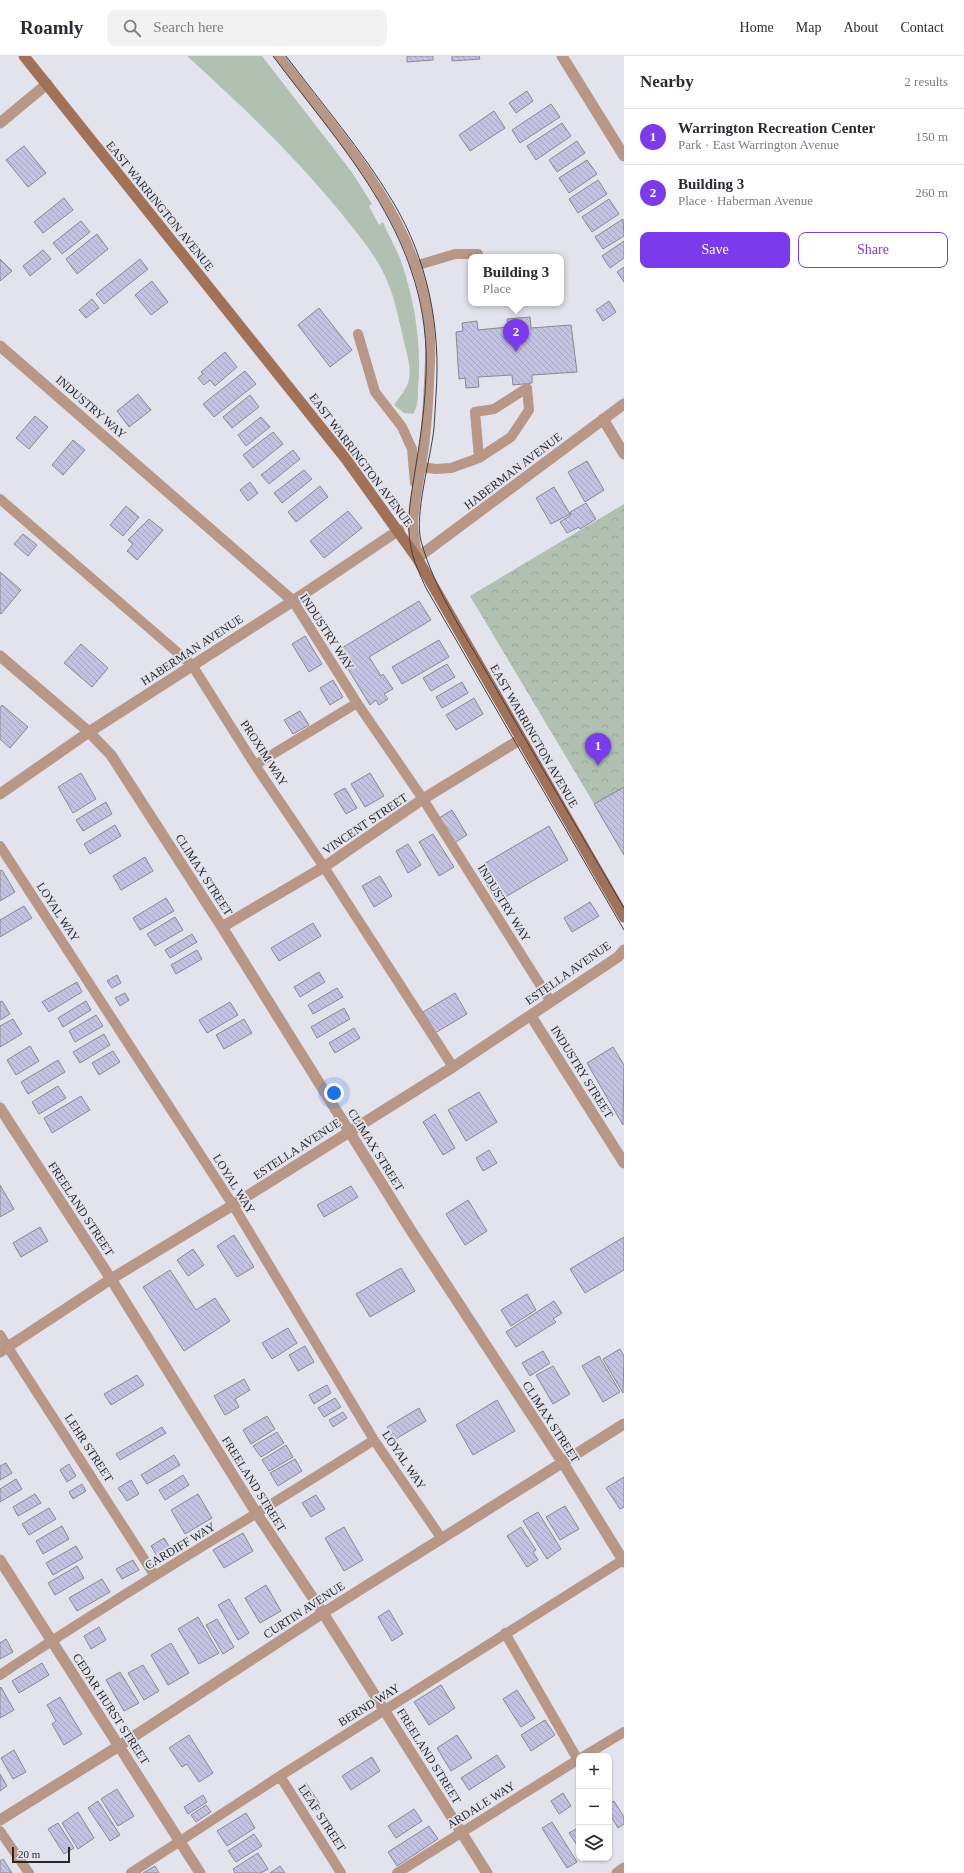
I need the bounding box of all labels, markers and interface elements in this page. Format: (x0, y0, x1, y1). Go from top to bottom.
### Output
search box (107, 10, 387, 46)
text: Roamly (20, 17, 83, 38)
icon: search (121, 17, 143, 39)
text: Search here (153, 19, 224, 35)
text: Home (740, 20, 774, 35)
text: Map (796, 20, 821, 35)
text: About (843, 20, 878, 35)
text: Contact (900, 20, 944, 35)
text: Nearby (640, 72, 694, 91)
text: 2 results (904, 74, 948, 89)
text: Warrington Recreation Center (678, 120, 875, 136)
text: 1 (650, 129, 656, 144)
text: 150 m (915, 129, 948, 144)
text: Park · East Warrington Avenue (678, 137, 839, 152)
street label: EAST WARRINGTON AVENUE (103, 138, 217, 274)
text: Building 3 (678, 176, 744, 192)
text: 2 (650, 185, 656, 200)
text: 260 m (915, 185, 948, 200)
text: Place · Haberman Avenue (678, 193, 813, 208)
button: Save (640, 232, 790, 268)
button: Share (798, 232, 948, 268)
popup (468, 254, 564, 306)
text: Building 3 (483, 264, 549, 280)
text: Place (483, 281, 511, 296)
pin: 2 (503, 319, 529, 352)
street label: INDUSTRY WAY (53, 373, 129, 442)
street label: EAST WARRINGTON AVENUE (306, 391, 416, 529)
street label: HABERMAN AVENUE (461, 430, 565, 512)
street label: INDUSTRY WAY (297, 591, 357, 673)
street label: HABERMAN AVENUE (138, 612, 246, 688)
street label: EAST WARRINGTON AVENUE (487, 662, 581, 810)
street label: PROXIM WAY (238, 717, 291, 789)
pin: 1 (585, 733, 611, 766)
street label: VINCENT STREET (320, 790, 411, 858)
street label: CLIMAX STREET (172, 832, 236, 919)
street label: INDUSTRY WAY (475, 862, 534, 945)
street label: LOYAL WAY (34, 880, 83, 945)
street label: ESTELLA AVENUE (522, 938, 614, 1008)
street label: INDUSTRY STREET (548, 1023, 617, 1121)
your location (324, 1083, 344, 1103)
street label: CLIMAX STREET (345, 1106, 407, 1194)
street label: ESTELLA AVENUE (251, 1116, 343, 1182)
street label: LOYAL WAY (210, 1151, 258, 1217)
street label: FREELAND STREET (45, 1159, 117, 1259)
street label: CLIMAX STREET (519, 1379, 583, 1466)
street label: LEHR STREET (62, 1411, 117, 1485)
street label: LOYAL WAY (379, 1428, 429, 1492)
street label: FREELAND STREET (219, 1434, 289, 1535)
street label: CARDIFF WAY (142, 1519, 218, 1573)
street label: CURTIN AVENUE (261, 1579, 347, 1641)
street label: CEDAR HURST STREET (70, 1651, 153, 1768)
street label: BERND WAY (336, 1680, 403, 1729)
street label: FREELAND STREET (394, 1706, 464, 1807)
map controls (576, 1753, 612, 1861)
button: + (576, 1753, 612, 1789)
street label: ARDALE WAY (444, 1778, 518, 1832)
street label: LEAF STREET (295, 1782, 349, 1855)
button: − (576, 1789, 612, 1825)
button: layers (576, 1825, 612, 1861)
scale bar (12, 1845, 70, 1864)
text: 20 m (18, 1848, 40, 1860)

